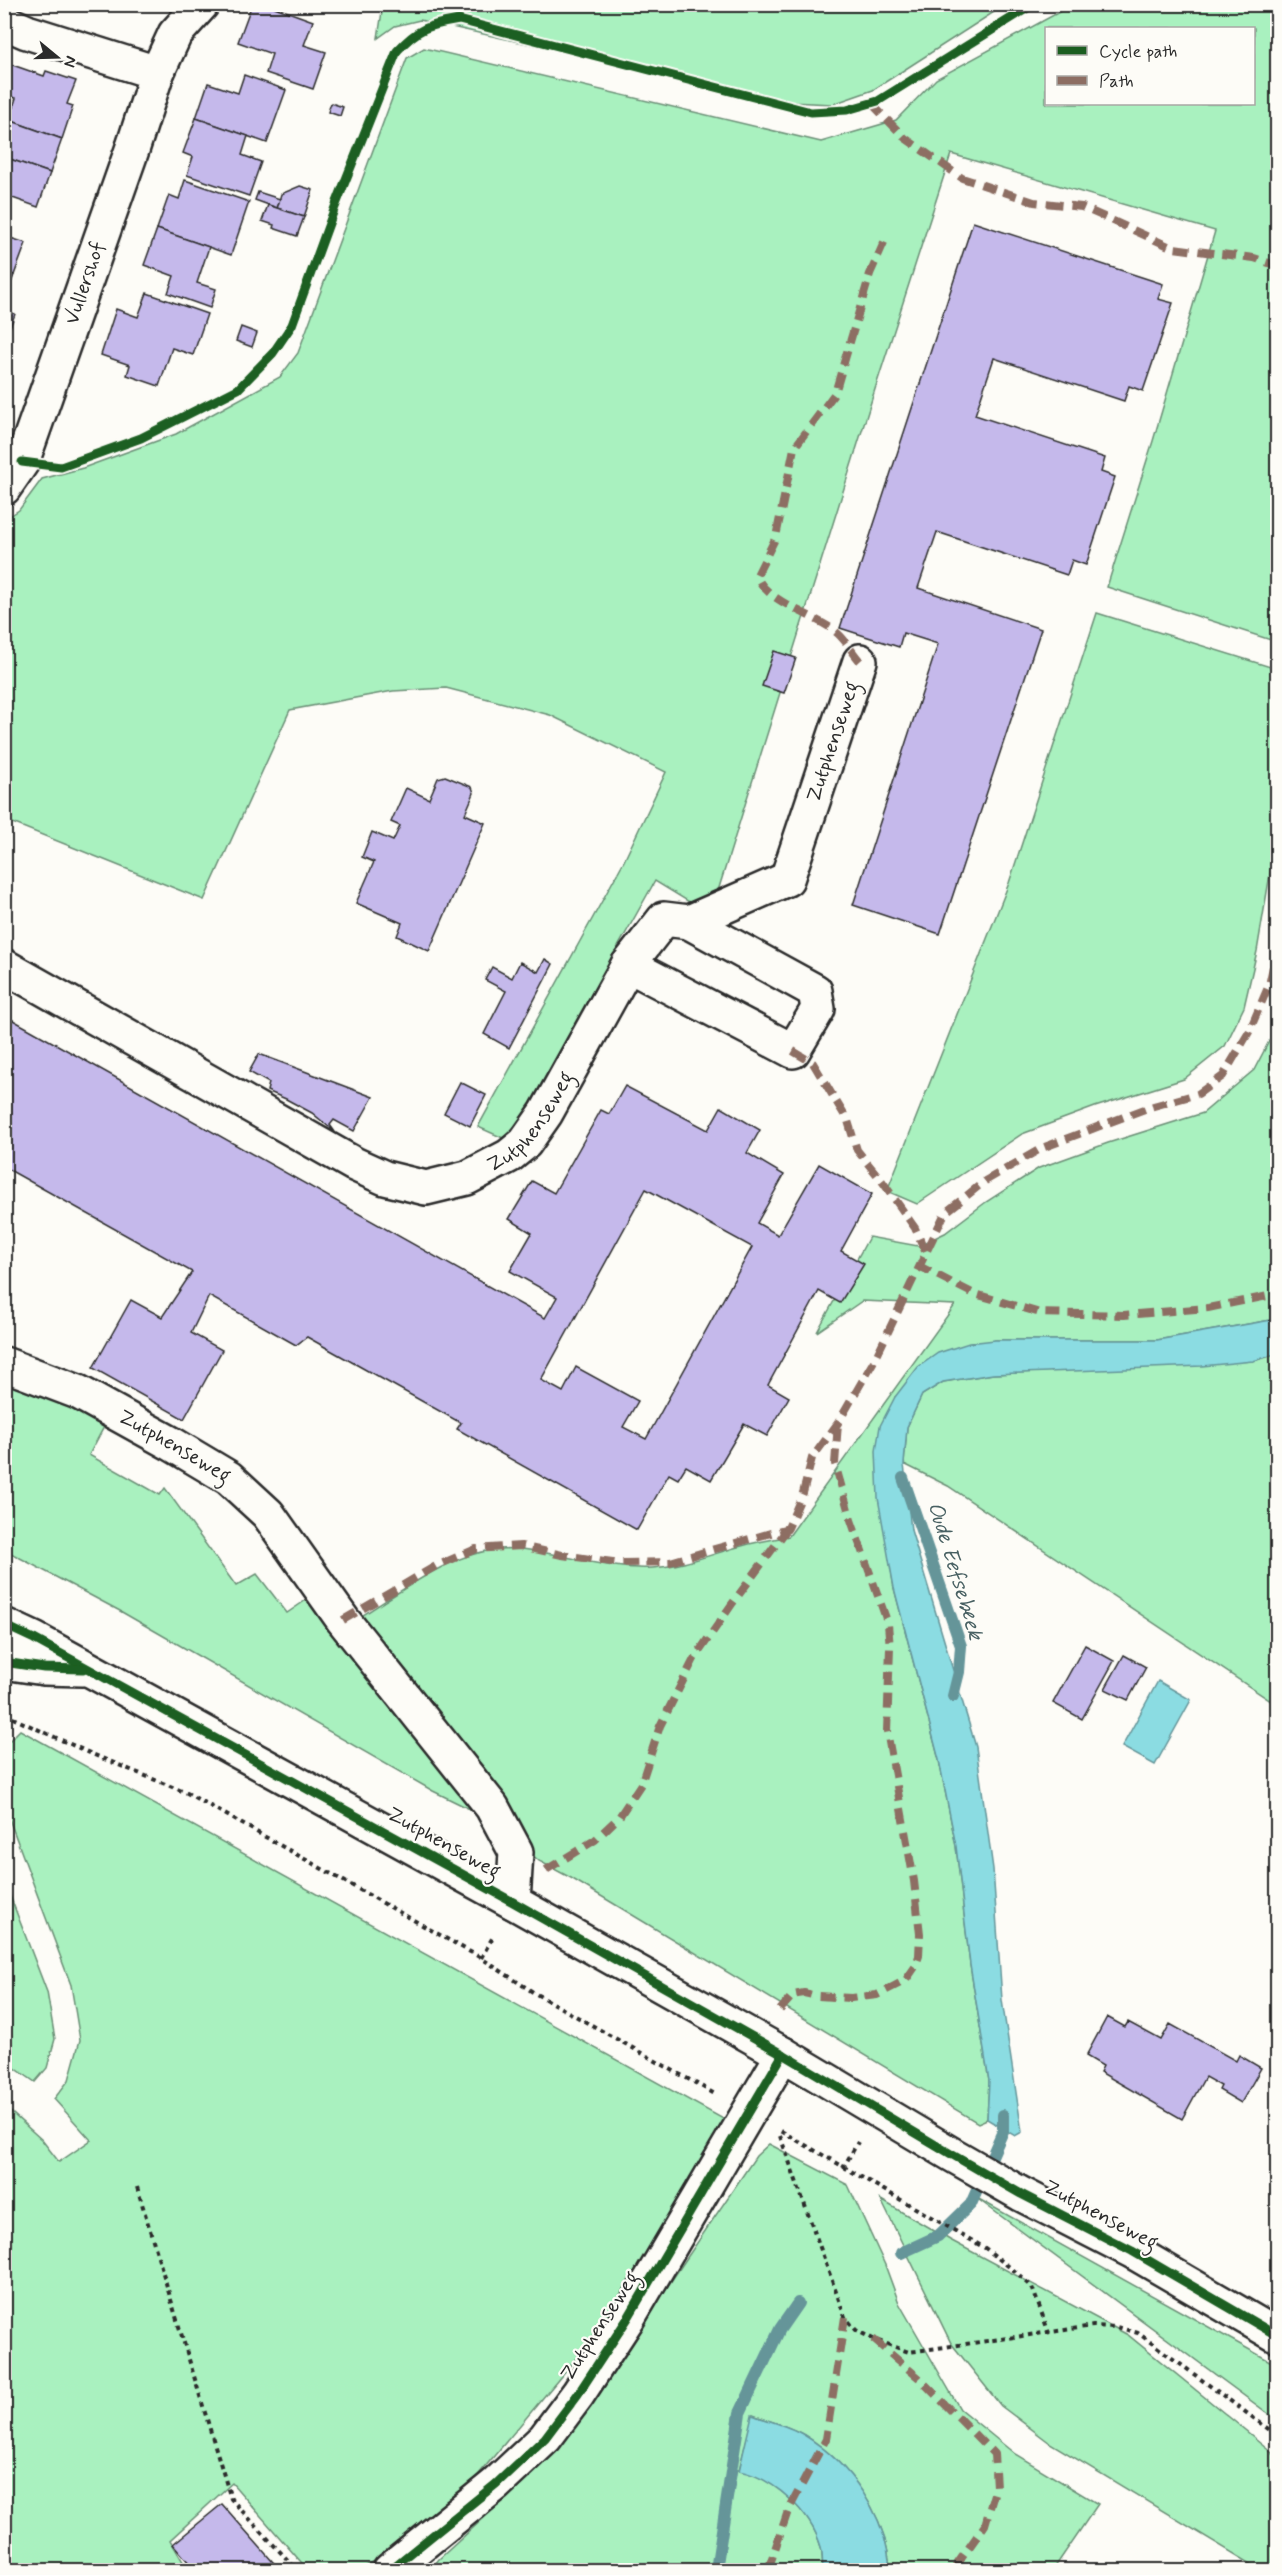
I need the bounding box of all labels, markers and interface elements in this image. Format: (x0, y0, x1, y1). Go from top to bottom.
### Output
north arrow (27, 27, 87, 87)
legend (1045, 27, 1255, 105)
text: Cycle path (1099, 40, 1177, 64)
text: N (58, 53, 81, 70)
text: Path (1099, 70, 1134, 94)
street label: Vullershof (58, 238, 112, 328)
street label: Zutphenseweg (800, 677, 868, 806)
street label: Zutphenseweg (482, 1066, 582, 1179)
street label: Zutphenseweg (113, 1403, 236, 1492)
water label: Oude Eefsebeek (921, 1499, 990, 1645)
street label: Zutphenseweg (381, 1800, 506, 1888)
street label: Zutphenseweg (1038, 2173, 1163, 2259)
street label: Zutphenseweg (554, 2266, 648, 2388)

